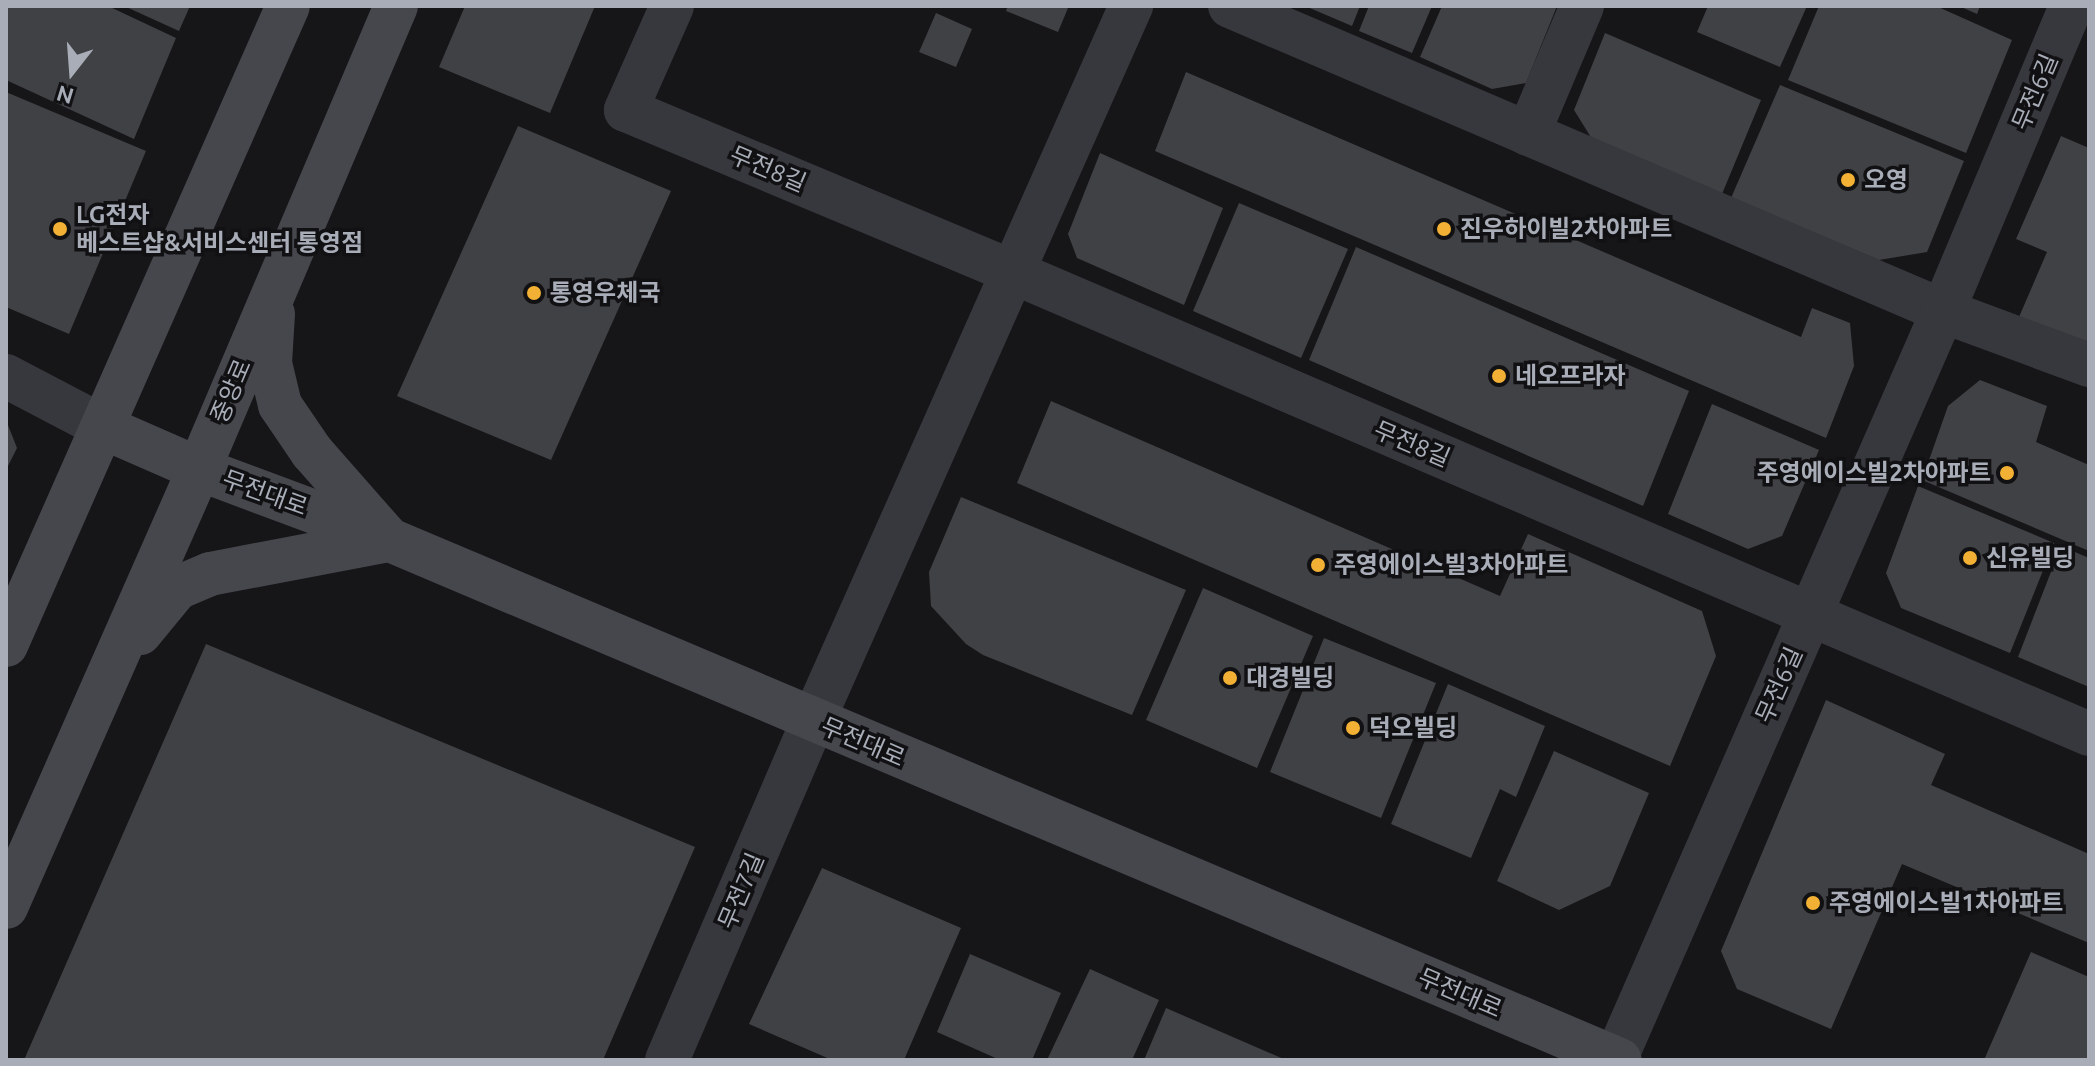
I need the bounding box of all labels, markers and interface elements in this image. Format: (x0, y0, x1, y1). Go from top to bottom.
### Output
north arrow (32, 32, 112, 112)
street label: 무전6길 (2006, 50, 2064, 134)
text: N (53, 81, 76, 110)
street label: 무전8길 (726, 140, 810, 198)
place label: 오영 (1864, 166, 1908, 194)
marker: 오영 (1839, 171, 1857, 189)
place label: LG전자 베스트샵&서비스센터 통영점 (76, 201, 363, 257)
place label: 진우하이빌2차아파트 (1460, 215, 1672, 243)
marker: LG전자 베스트샵&서비스센터 통영점 (51, 220, 69, 238)
marker: 진우하이빌2차아파트 (1435, 220, 1453, 238)
place label: 통영우체국 (550, 279, 660, 307)
marker: 통영우체국 (525, 284, 543, 302)
street label: 중앙로 (205, 355, 257, 427)
place label: 네오프라자 (1515, 362, 1625, 390)
marker: 네오프라자 (1490, 367, 1508, 385)
street label: 무전8길 (1370, 415, 1454, 473)
place label: 주영에이스빌2차아파트 (1757, 459, 1991, 487)
street label: 무전대로 (219, 464, 311, 522)
marker: 주영에이스빌2차아파트 (1998, 464, 2016, 482)
place label: 신유빌딩 (1986, 544, 2074, 572)
marker: 신유빌딩 (1961, 549, 1979, 567)
place label: 주영에이스빌3차아파트 (1334, 551, 1568, 579)
marker: 주영에이스빌3차아파트 (1309, 556, 1327, 574)
street label: 무전6길 (1750, 643, 1808, 727)
place label: 대경빌딩 (1246, 664, 1334, 692)
marker: 대경빌딩 (1221, 669, 1239, 687)
street label: 무전대로 (817, 711, 909, 773)
place label: 덕오빌딩 (1369, 714, 1457, 742)
marker: 덕오빌딩 (1344, 719, 1362, 737)
street label: 무전7길 (712, 849, 770, 933)
place label: 주영에이스빌1차아파트 (1829, 889, 2063, 917)
marker: 주영에이스빌1차아파트 (1804, 894, 1822, 912)
street label: 무전대로 (1414, 962, 1506, 1024)

